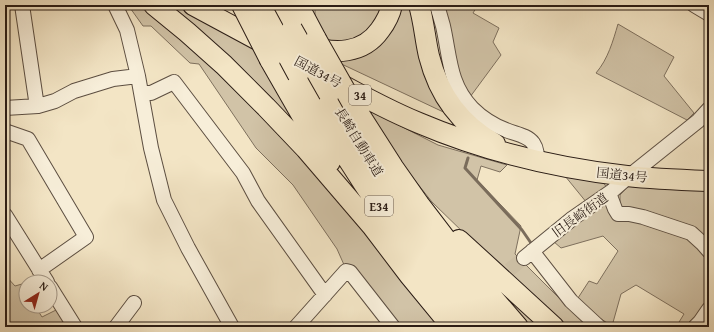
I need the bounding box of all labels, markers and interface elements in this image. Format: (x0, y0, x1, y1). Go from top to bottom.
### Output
street label: 国道34号 (291, 52, 345, 92)
road number: 34 (349, 85, 371, 105)
street label: 長崎自動車道 (330, 104, 388, 180)
street label: 国道34号 (595, 163, 649, 187)
street label: 旧長崎街道 (548, 188, 612, 242)
road number: E34 (365, 196, 393, 216)
north arrow (18, 274, 58, 314)
text: N (36, 277, 52, 295)

